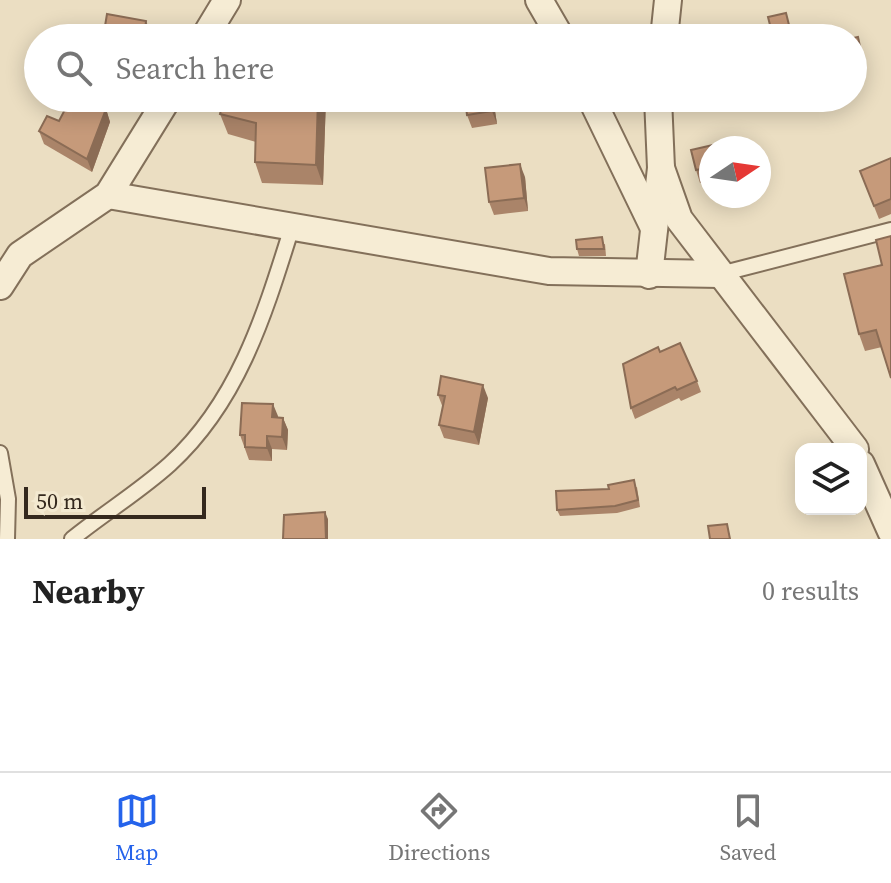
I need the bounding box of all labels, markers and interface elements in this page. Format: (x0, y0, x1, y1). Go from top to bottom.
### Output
search box (24, 24, 867, 112)
icon: search (52, 46, 96, 90)
text: Search here (116, 48, 274, 89)
north arrow (699, 136, 771, 208)
map controls (795, 443, 867, 515)
button: layers (795, 443, 867, 515)
scale bar (24, 483, 206, 519)
text: 50 m (36, 486, 83, 516)
text: Nearby (32, 568, 145, 614)
text: 0 results (762, 573, 859, 609)
tab: Map (115, 789, 159, 867)
tab: Directions (388, 789, 490, 867)
tab: Saved (720, 789, 776, 867)

